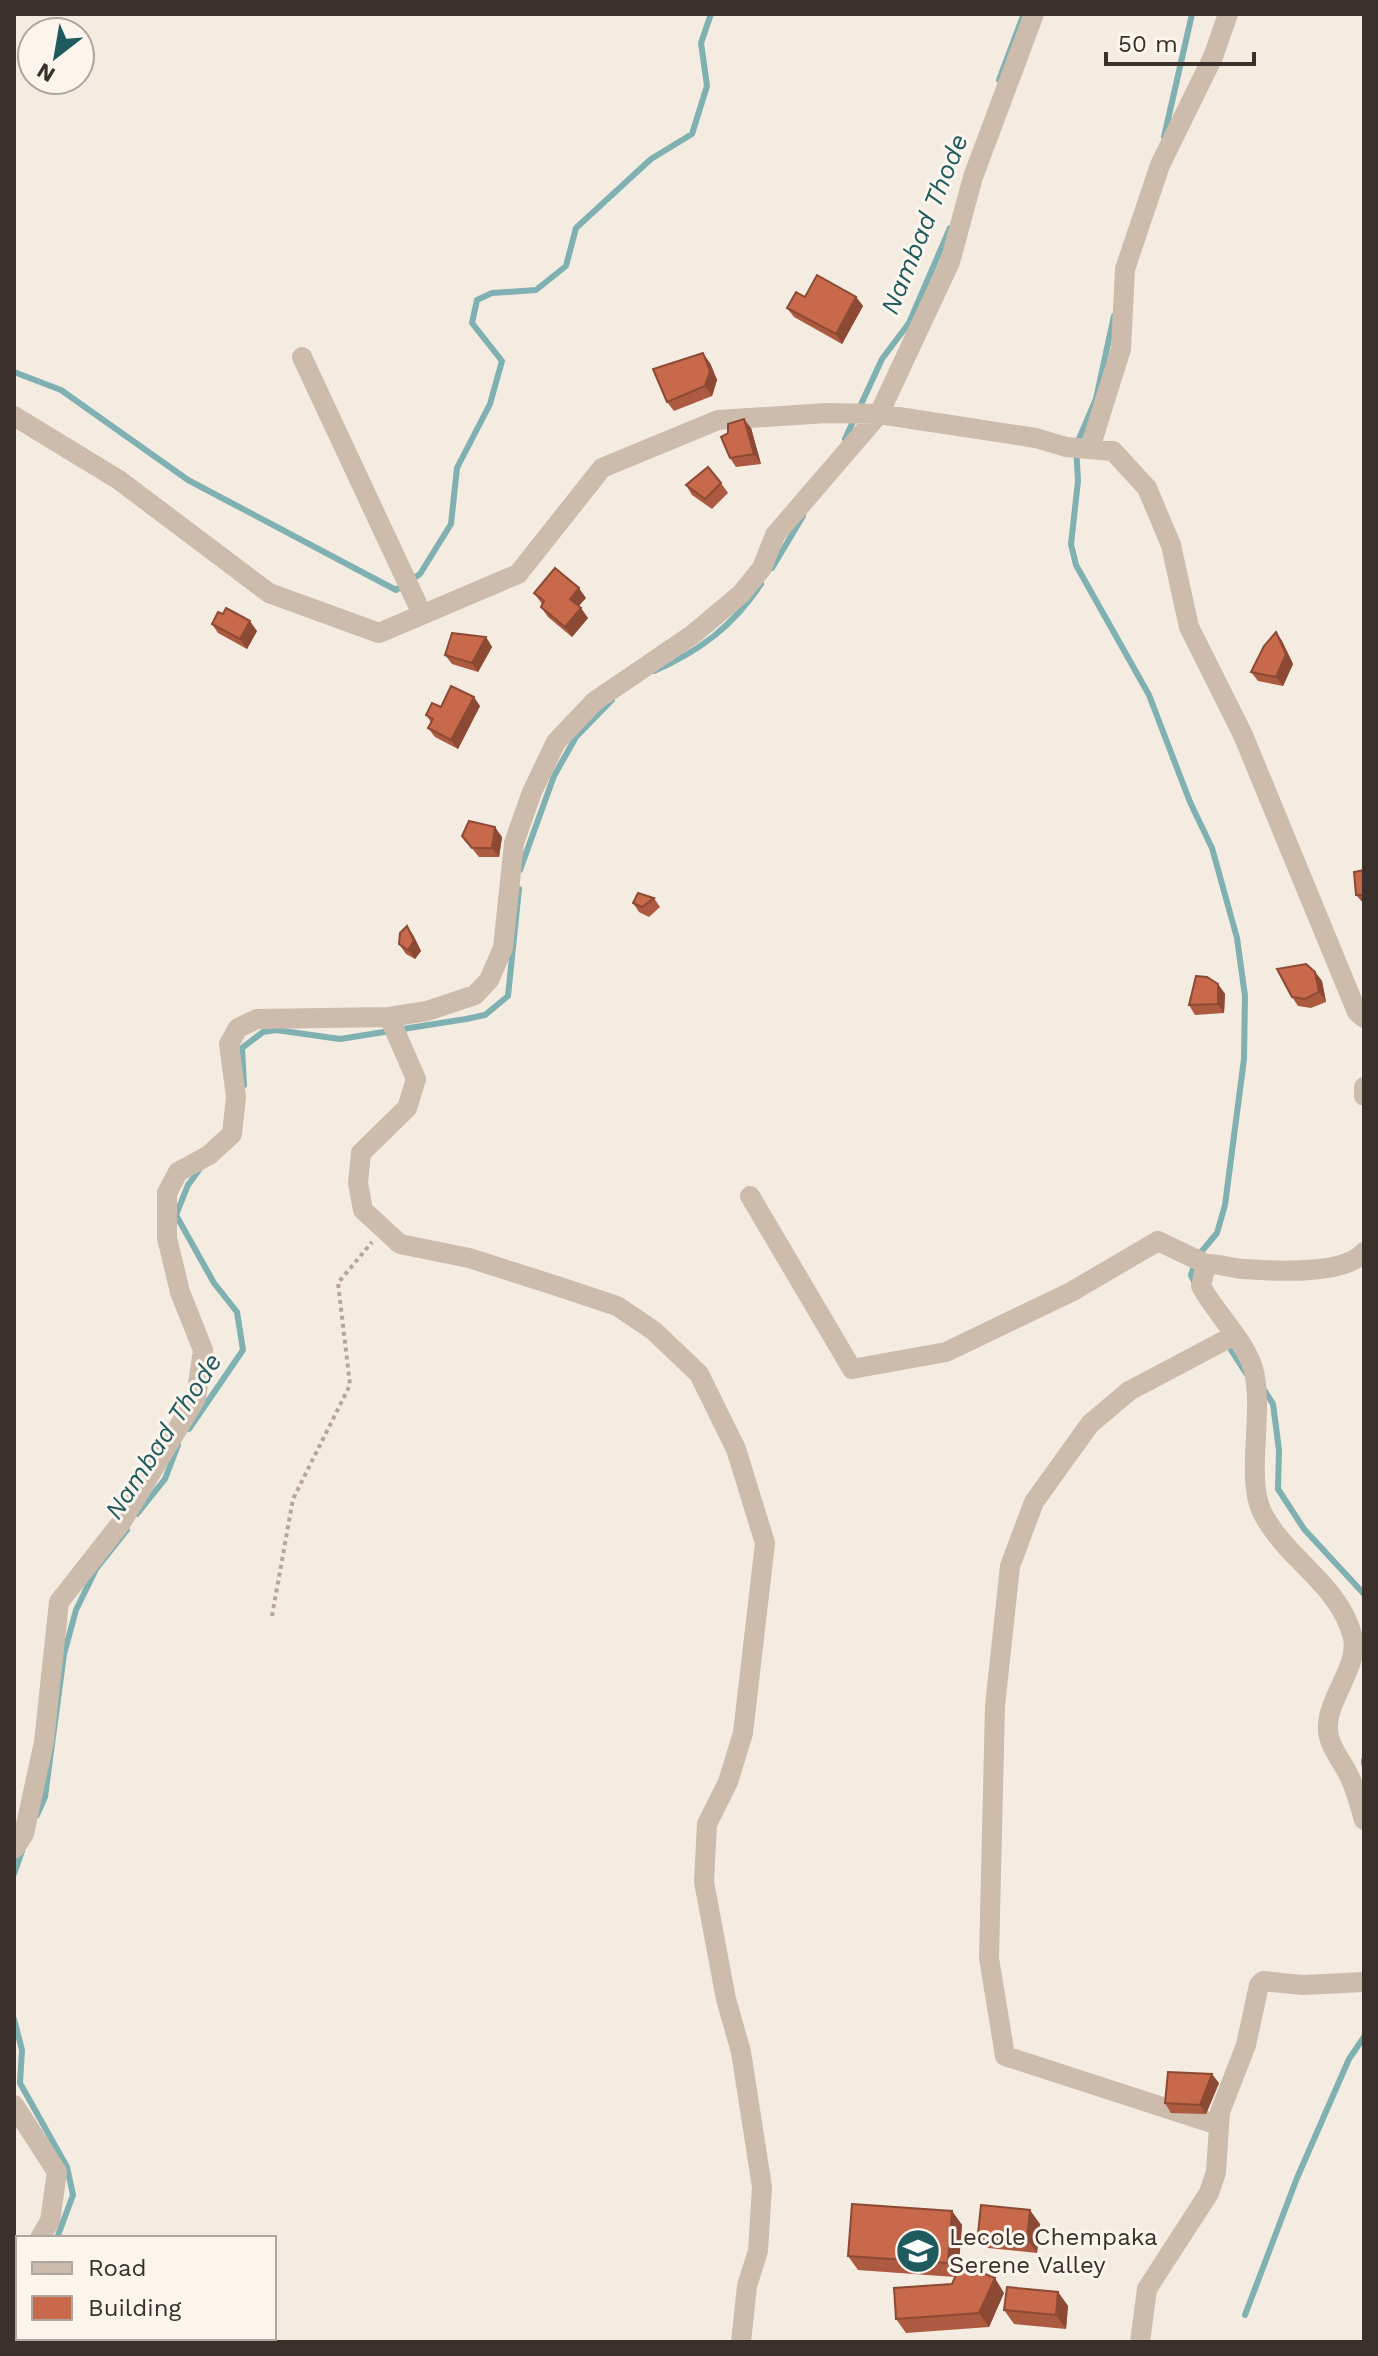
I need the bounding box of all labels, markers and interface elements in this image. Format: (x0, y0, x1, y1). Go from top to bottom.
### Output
north arrow (16, 16, 96, 96)
scale bar (1106, 16, 1254, 66)
text: 50 m (1118, 30, 1178, 58)
text: N (33, 58, 59, 88)
water label: Nambad Thode (874, 130, 974, 318)
water label: Nambad Thode (98, 1348, 228, 1524)
place label: Lecole Chempaka Serene Valley (949, 2223, 1158, 2279)
school or university icon: Lecole Chempaka Serene Valley (894, 2227, 942, 2275)
legend (16, 2236, 276, 2340)
text: Road (88, 2254, 147, 2282)
text: Building (88, 2294, 181, 2322)

